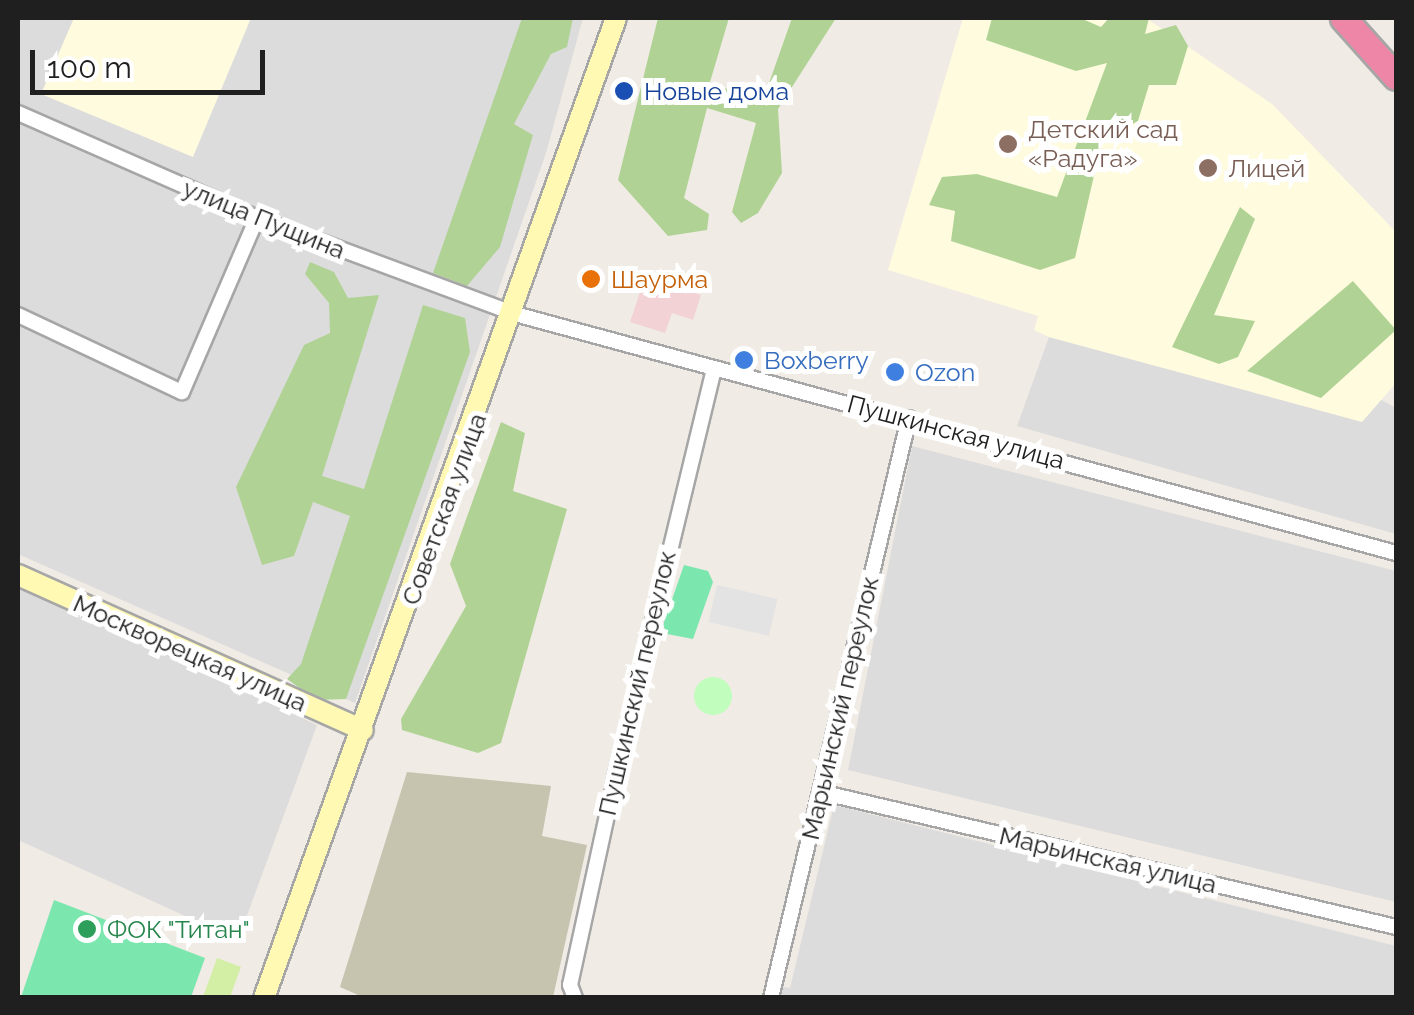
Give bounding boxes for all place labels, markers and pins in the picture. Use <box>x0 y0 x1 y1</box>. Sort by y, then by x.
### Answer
place label: Новые дома <box>644 76 789 106</box>
marker: Новые дома <box>613 80 635 102</box>
place label: Детский сад «Радуга» <box>1028 115 1178 174</box>
marker: Детский сад «Радуга» <box>997 133 1019 155</box>
place label: Лицей <box>1228 153 1305 183</box>
marker: Лицей <box>1197 157 1219 179</box>
place label: Шаурма <box>611 264 708 294</box>
marker: Шаурма <box>580 268 602 290</box>
place label: Boxberry <box>764 345 869 375</box>
marker: Boxberry <box>733 349 755 371</box>
place label: Ozon <box>915 357 975 387</box>
marker: Ozon <box>884 361 906 383</box>
place label: ФОК "Титан" <box>107 914 251 944</box>
marker: ФОК "Титан" <box>76 918 98 940</box>

